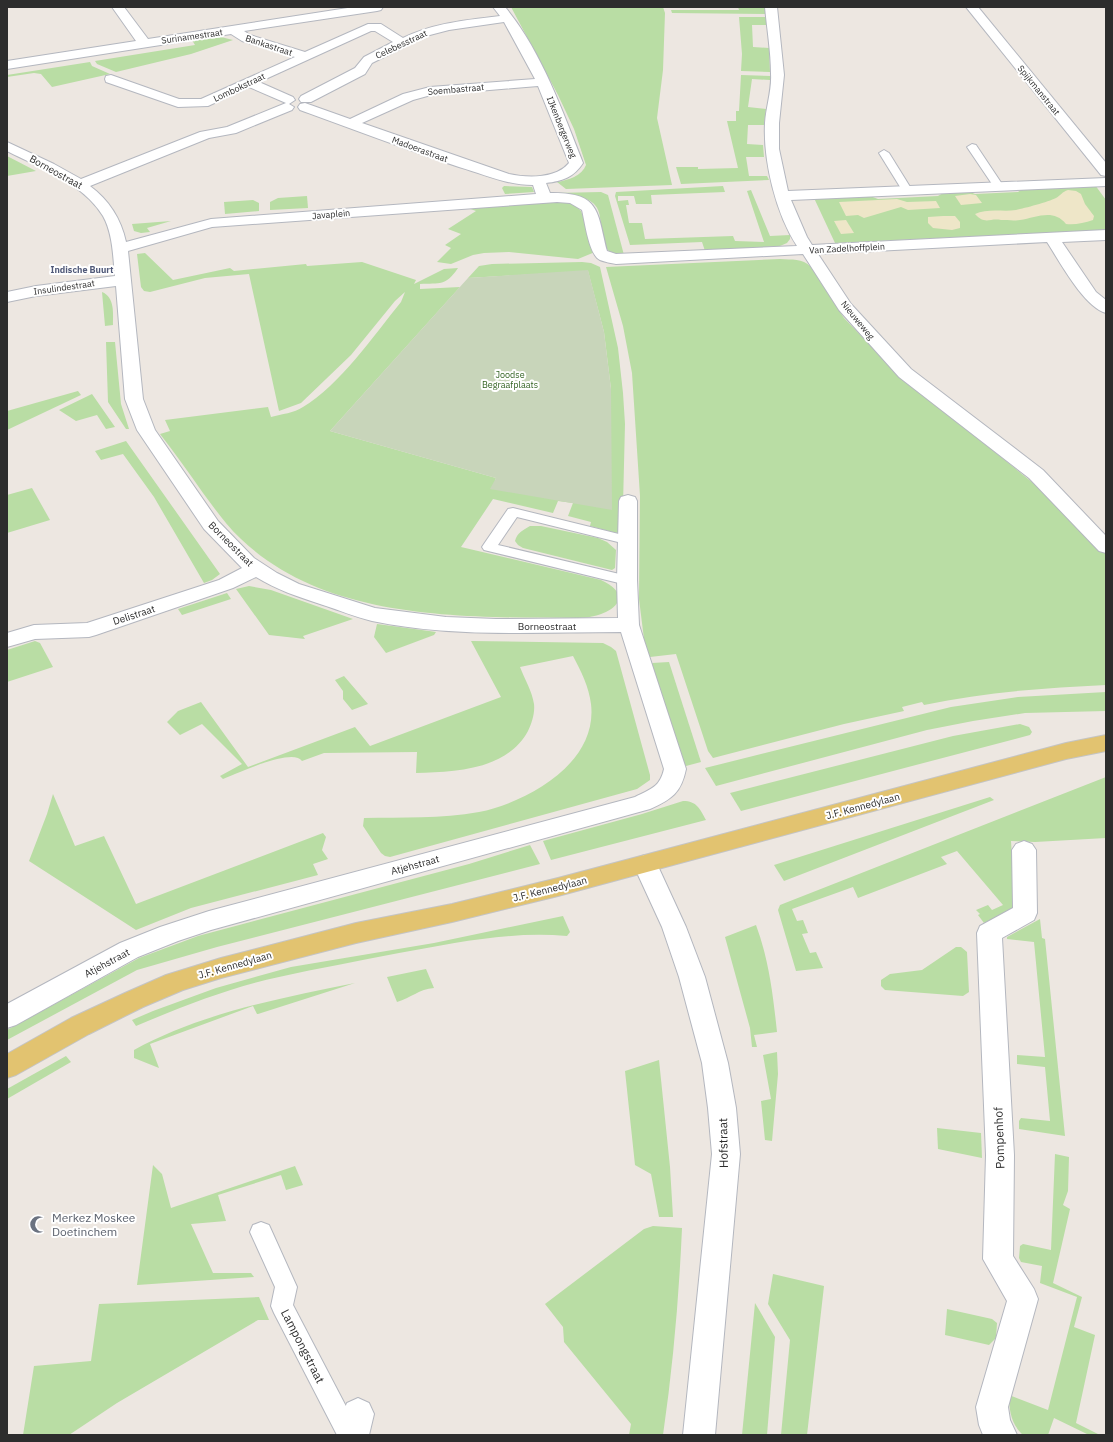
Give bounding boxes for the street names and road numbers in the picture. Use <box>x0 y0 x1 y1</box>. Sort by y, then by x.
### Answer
street label: Surinamestraat <box>160 26 224 46</box>
street label: Celebesstraat <box>373 27 429 61</box>
street label: Bankastraat <box>244 32 294 58</box>
street label: Spijkmanstraat <box>1016 63 1062 117</box>
street label: Lombokstraat <box>211 70 267 104</box>
street label: Soembastraat <box>427 81 485 97</box>
street label: IJkenbergerweg <box>545 95 579 160</box>
street label: Madoerastraat <box>390 134 450 164</box>
street label: Borneostraat <box>27 152 85 192</box>
street label: Javaplein <box>311 207 351 221</box>
street label: Van Zadelhoffplein <box>809 241 885 255</box>
street label: Insulindestraat <box>33 277 95 297</box>
street label: Nieuweweg <box>839 298 877 342</box>
street label: Borneostraat <box>206 519 257 570</box>
street label: Delistraat <box>111 602 157 628</box>
street label: Borneostraat <box>518 620 577 633</box>
street label: J.F. Kennedylaan <box>825 790 901 822</box>
street label: Atjehstraat <box>389 852 441 878</box>
street label: J.F. Kennedylaan <box>512 874 588 904</box>
street label: Atjehstraat <box>82 945 132 980</box>
street label: J.F. Kennedylaan <box>197 948 273 982</box>
street label: Pompenhof <box>990 1107 1008 1169</box>
street label: Hofstraat <box>715 1118 731 1168</box>
street label: Lampongstraat <box>278 1306 328 1386</box>

